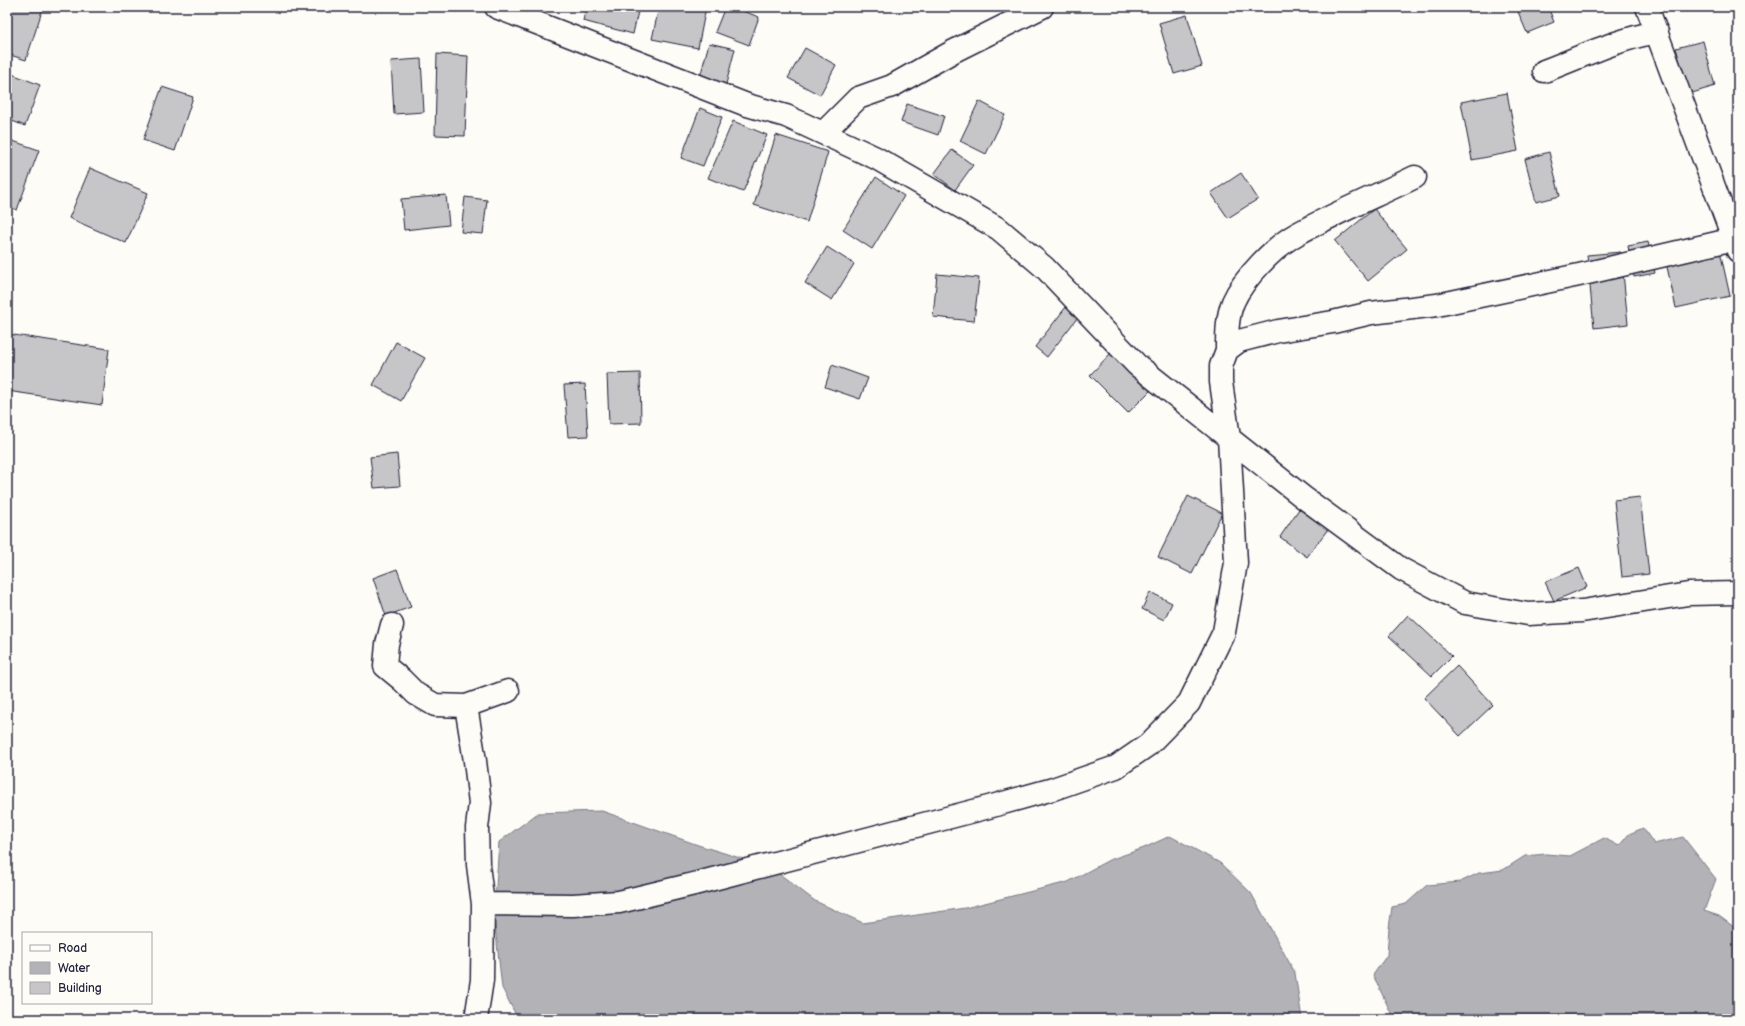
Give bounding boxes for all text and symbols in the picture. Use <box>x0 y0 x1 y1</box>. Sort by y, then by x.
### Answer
legend <box>22 932 152 1004</box>
text: Road <box>58 941 87 956</box>
text: Water <box>58 961 90 976</box>
text: Building <box>58 981 102 996</box>

